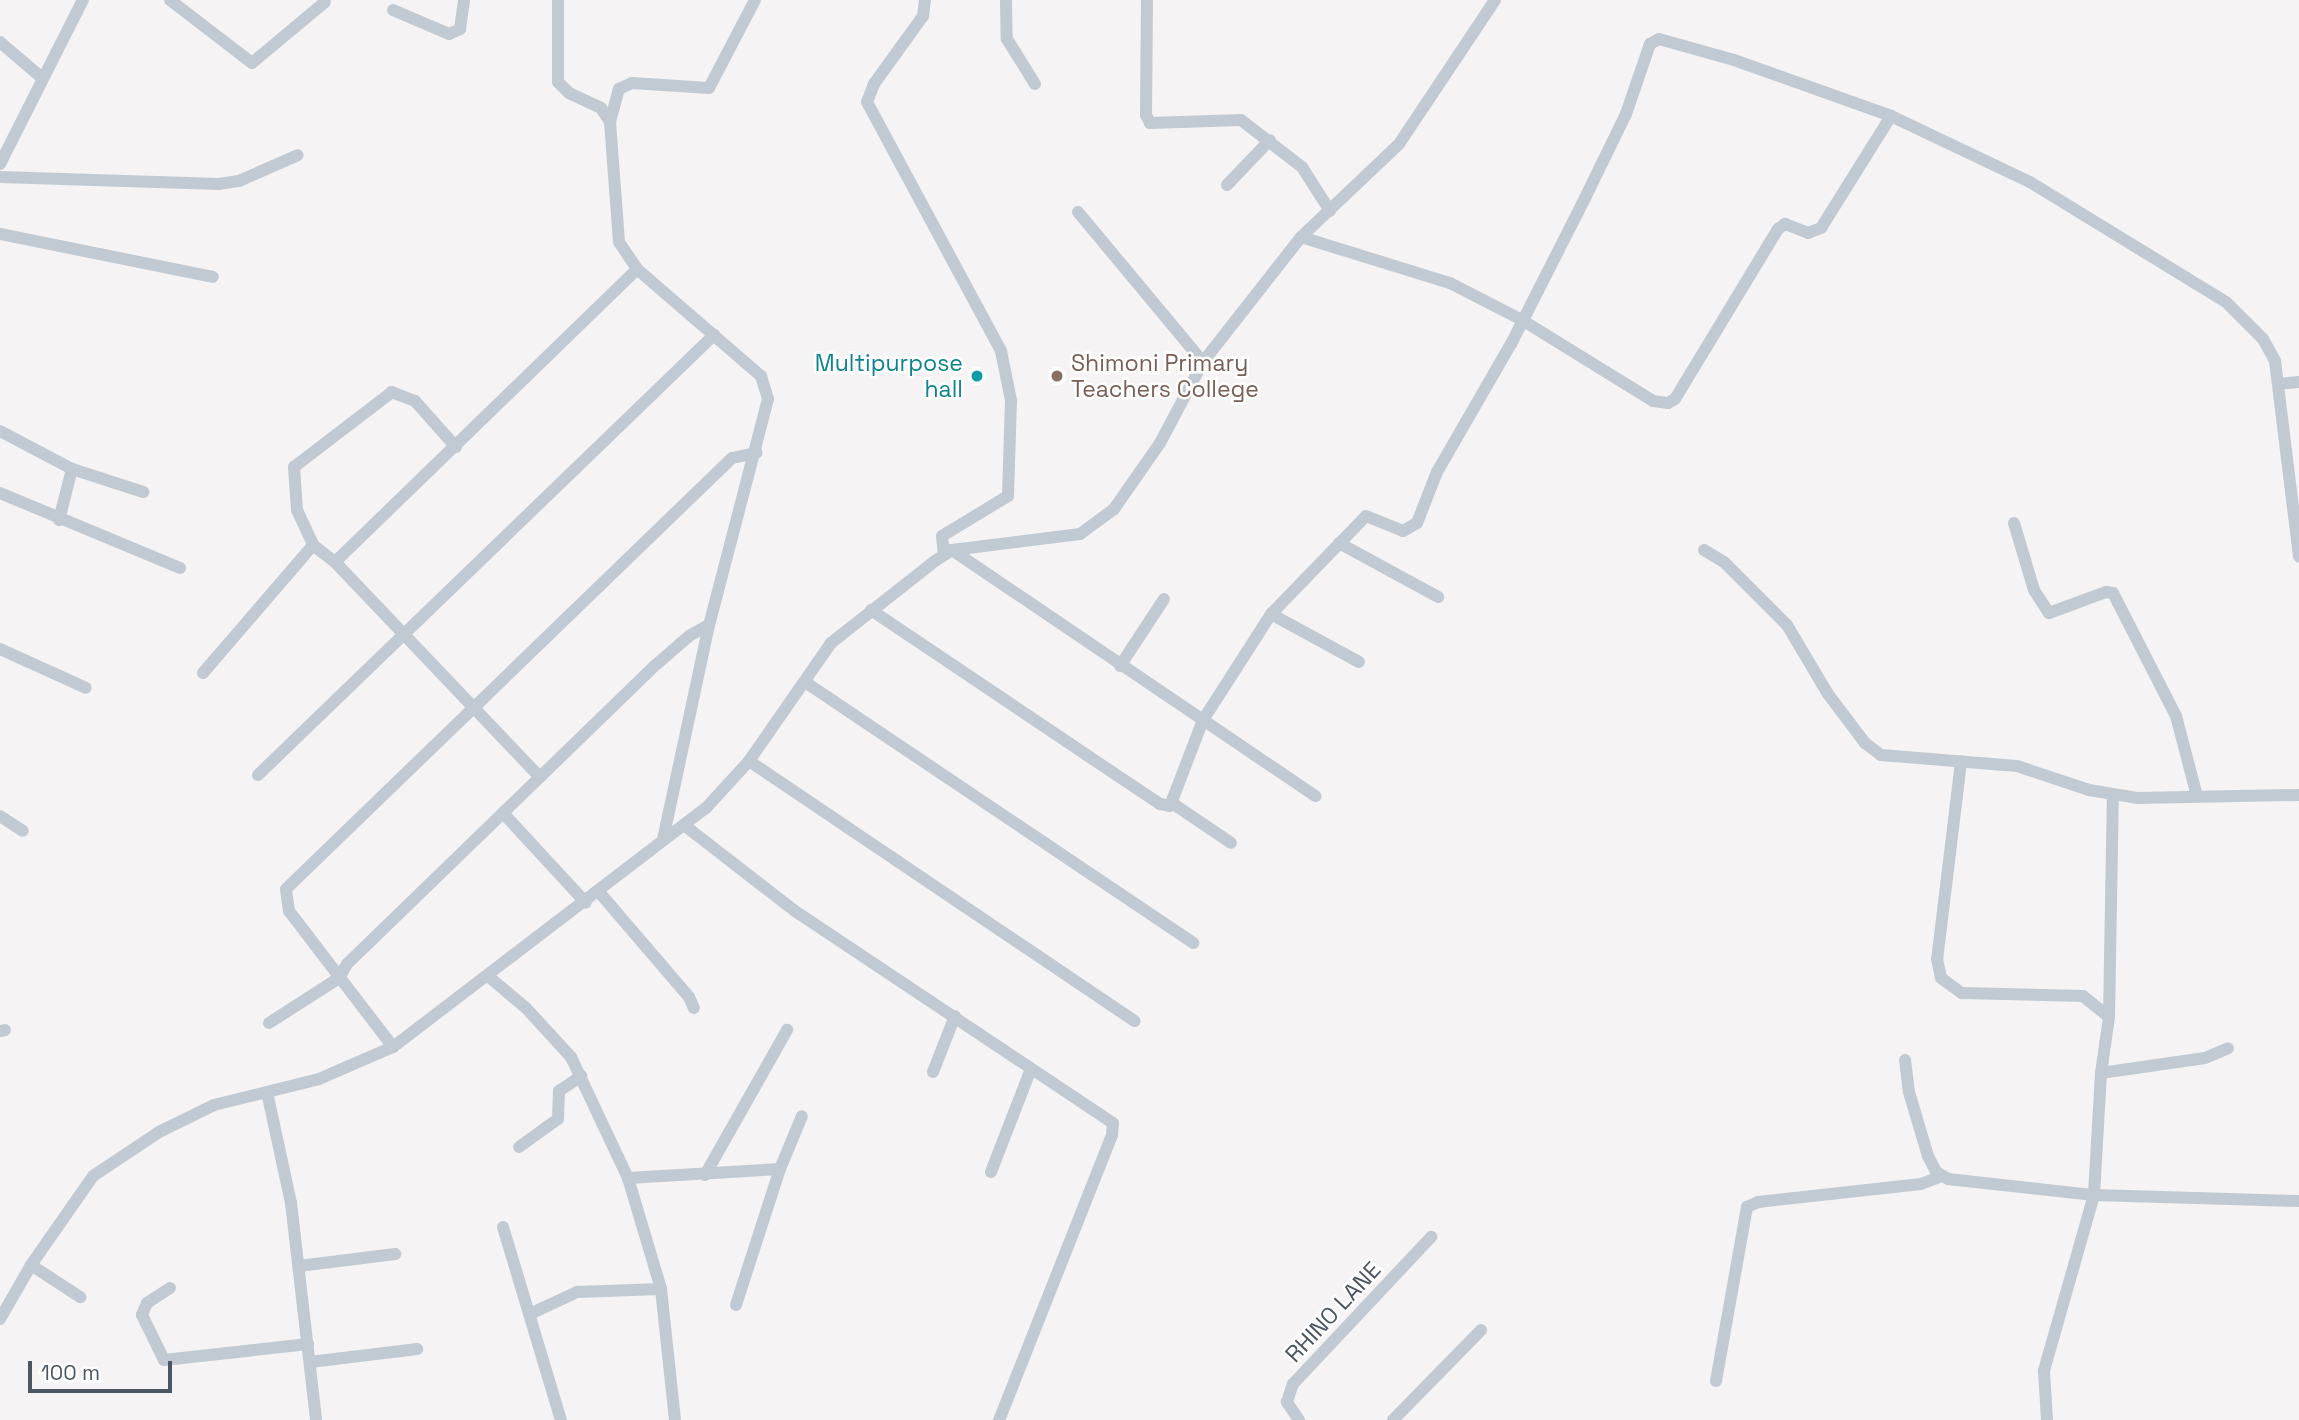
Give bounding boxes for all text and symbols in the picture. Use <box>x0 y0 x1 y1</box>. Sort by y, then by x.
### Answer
place label: Multipurpose hall <box>815 349 963 403</box>
place label: Shimoni Primary Teachers College <box>1071 349 1259 403</box>
marker: Multipurpose hall <box>969 368 985 384</box>
marker: Shimoni Primary Teachers College <box>1049 368 1065 384</box>
street label: RHINO LANE <box>1280 1256 1386 1368</box>
scale bar <box>32 1346 175 1390</box>
text: 100 m <box>41 1359 100 1386</box>

